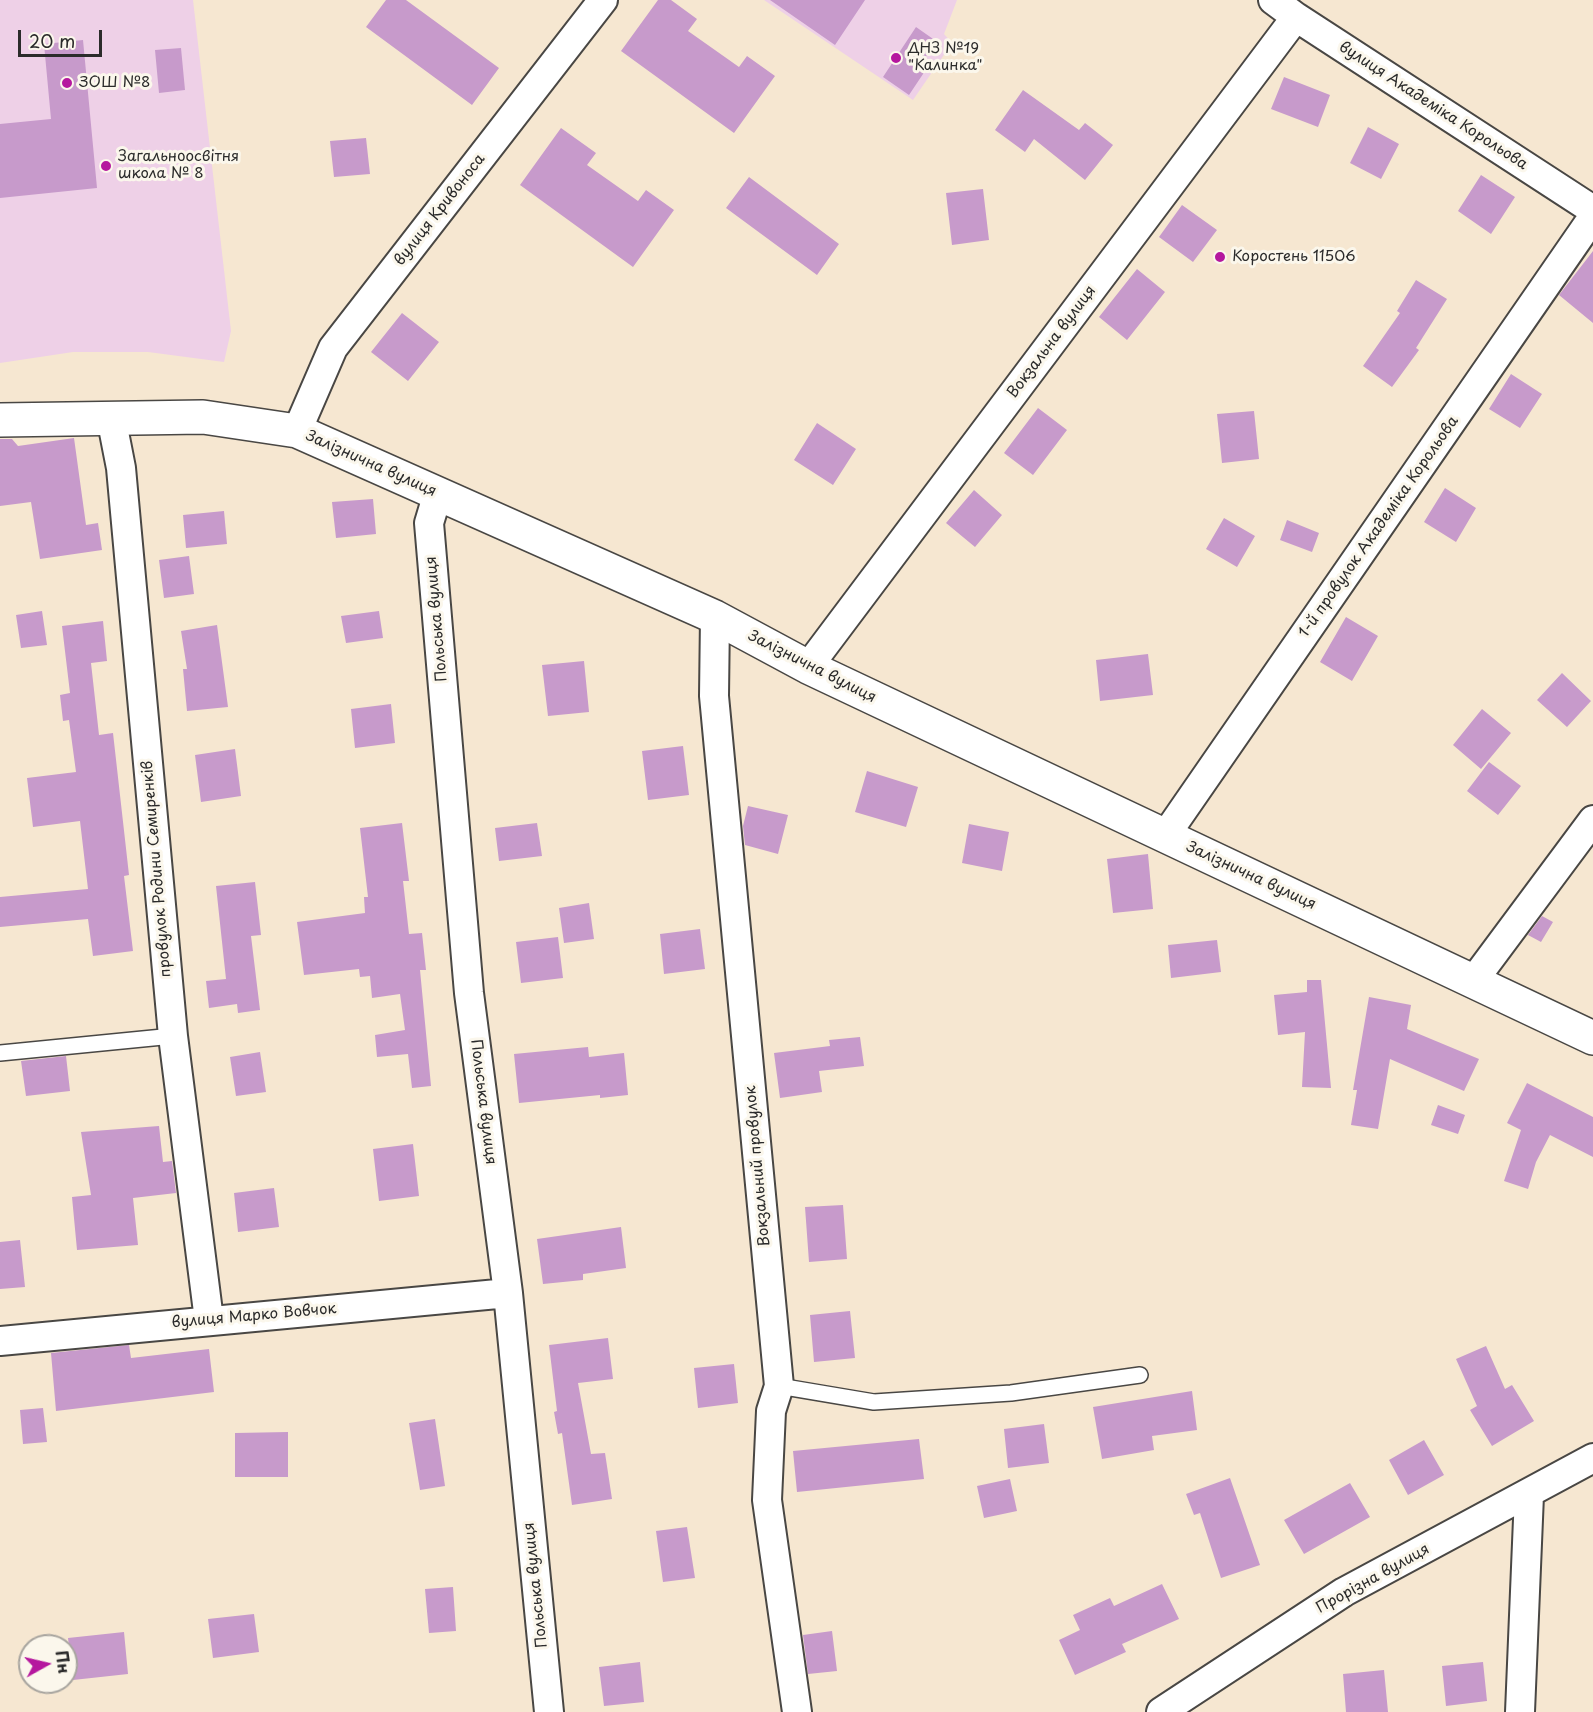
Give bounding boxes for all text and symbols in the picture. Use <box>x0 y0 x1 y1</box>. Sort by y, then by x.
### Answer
scale bar <box>21 18 105 56</box>
text: 20 m <box>29 27 75 54</box>
street label: вулиця Академіка Корольова <box>1335 38 1531 174</box>
place label: ДНЗ №19 "Калинка" <box>908 40 983 75</box>
marker: ДНЗ №19 "Калинка" <box>889 51 903 65</box>
place label: ЗОШ №8 <box>79 74 150 92</box>
marker: ЗОШ №8 <box>60 76 74 90</box>
place label: Загальноосвітня школа № 8 <box>118 148 239 183</box>
street label: вулиця Кривоноса <box>391 151 489 269</box>
marker: Загальноосвітня школа № 8 <box>99 159 113 173</box>
place label: Коростень 11506 <box>1232 248 1356 266</box>
marker: Коростень 11506 <box>1213 250 1227 264</box>
street label: Вокзальна вулиця <box>1004 282 1100 402</box>
street label: 1-й провулок Академіка Корольова <box>1295 413 1463 641</box>
street label: Залізнична вулиця <box>303 427 439 501</box>
street label: Польська вулиця <box>423 556 451 682</box>
street label: Залізнична вулиця <box>745 627 879 707</box>
street label: провулок Родини Семиренків <box>139 760 175 978</box>
street label: Залізнична вулиця <box>1183 838 1319 914</box>
street label: Польська вулиця <box>466 1038 500 1166</box>
street label: Вокзальний провулок <box>742 1085 774 1247</box>
street label: вулиця Марко Вовчок <box>171 1300 337 1332</box>
street label: Польська вулиця <box>520 1521 552 1649</box>
street label: Прорізна вулиця <box>1313 1540 1433 1618</box>
north arrow <box>18 1634 78 1694</box>
text: Пн <box>50 1649 77 1675</box>

